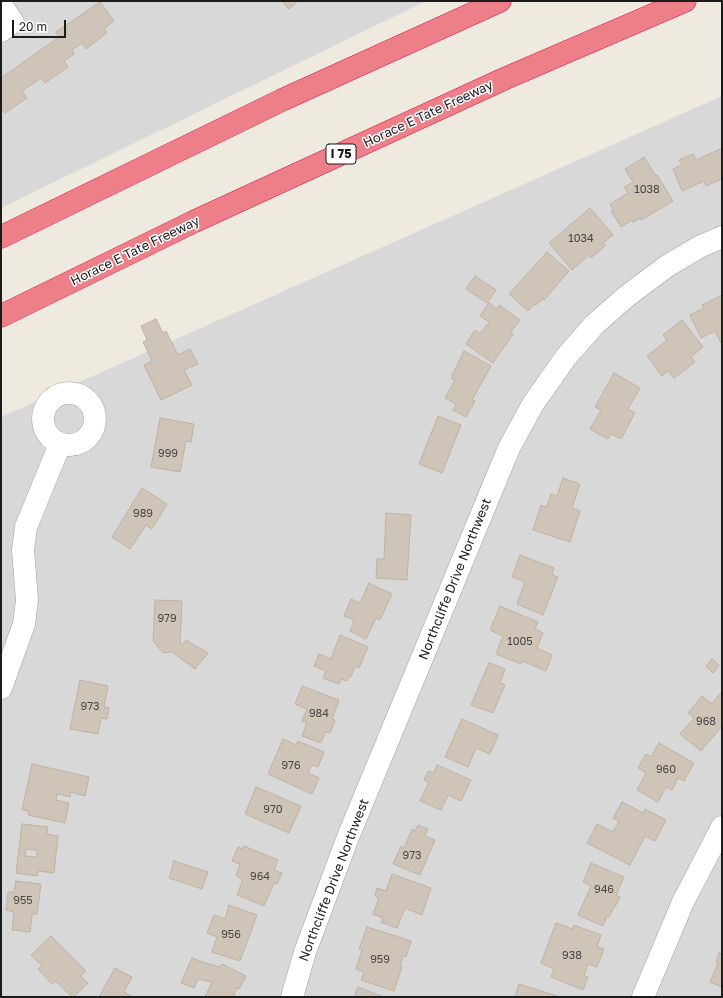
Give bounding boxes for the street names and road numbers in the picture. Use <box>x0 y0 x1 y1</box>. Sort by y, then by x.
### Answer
street label: Horace E Tate Freeway <box>361 77 495 151</box>
road number: I 75 <box>326 144 356 164</box>
street label: Horace E Tate Freeway <box>68 213 202 289</box>
street label: Northcliffe Drive Northwest <box>415 496 495 662</box>
street label: Northcliffe Drive Northwest <box>296 797 372 963</box>

